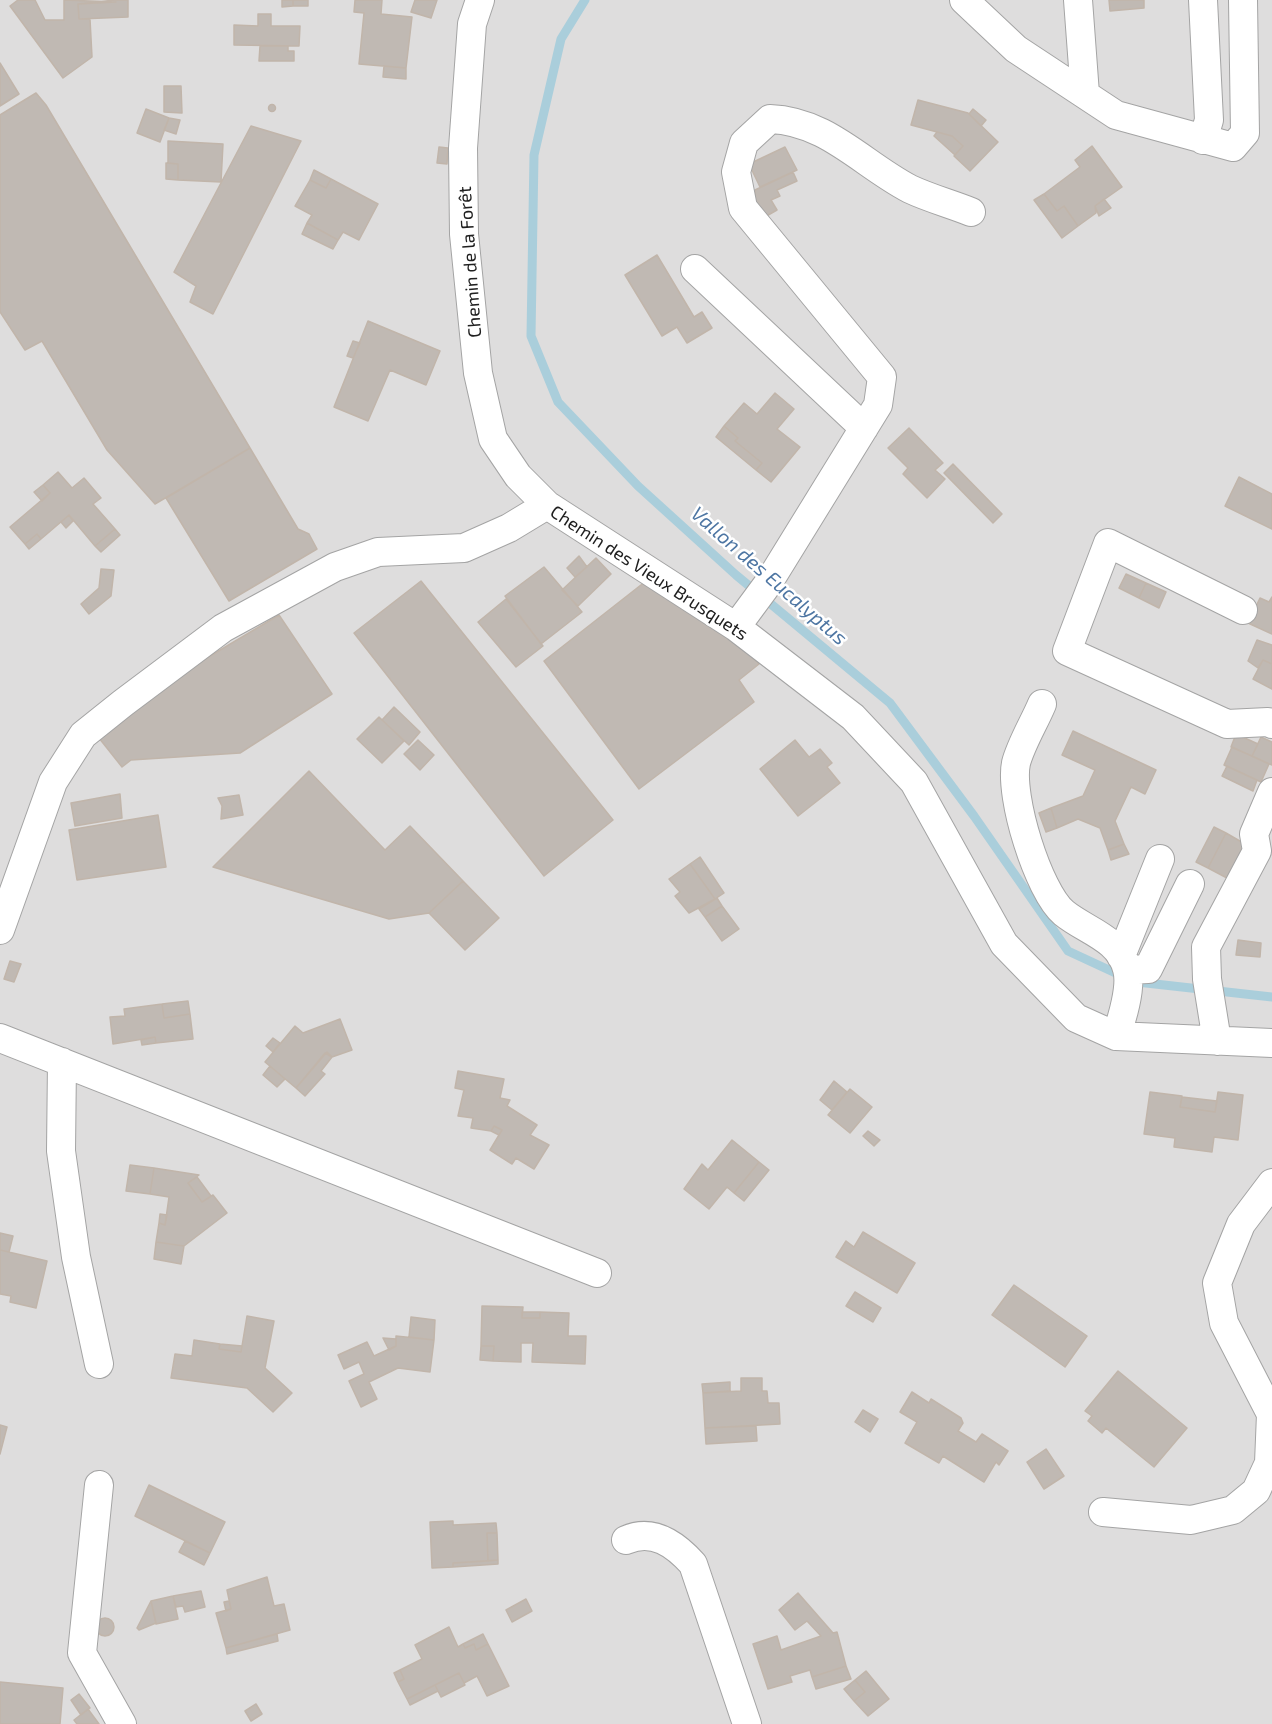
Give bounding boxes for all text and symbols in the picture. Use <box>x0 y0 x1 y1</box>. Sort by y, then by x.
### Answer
street label: Chemin de la Forêt <box>454 186 486 338</box>
street label: Chemin des Vieux Brusquets <box>546 501 752 645</box>
water label: Vallon des Eucalyptus <box>686 502 852 650</box>

